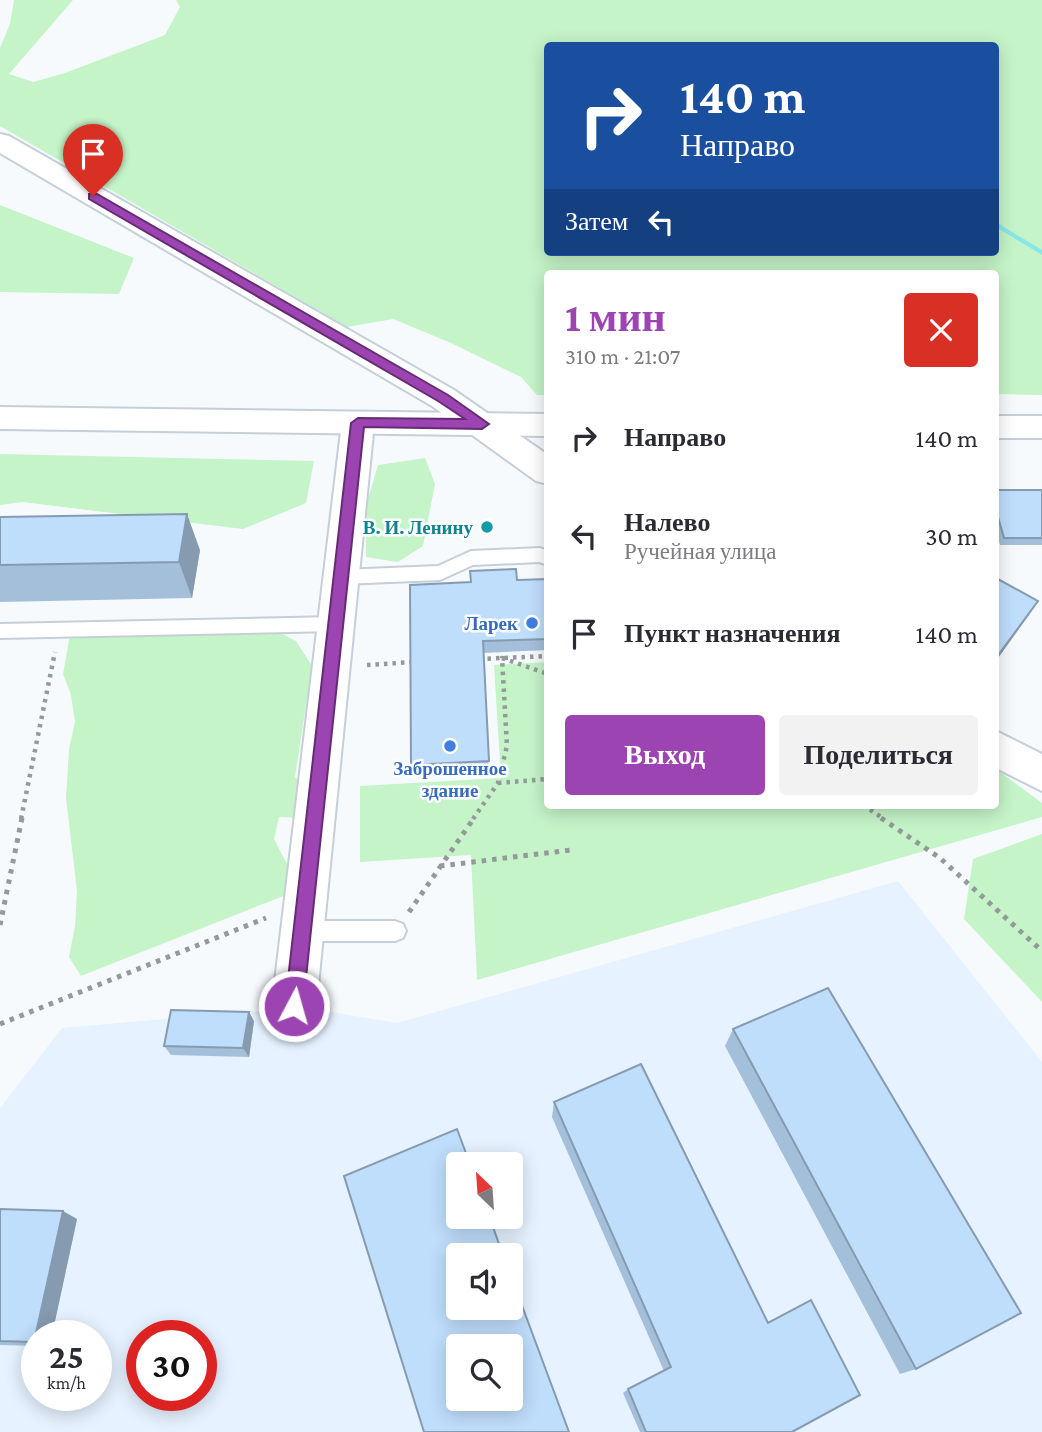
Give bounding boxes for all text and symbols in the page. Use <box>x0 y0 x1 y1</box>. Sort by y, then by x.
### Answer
text: 140 m <box>680 69 805 124</box>
icon: right <box>565 70 656 161</box>
pin <box>63 124 123 196</box>
text: Направо <box>680 127 795 163</box>
icon: arrive <box>74 135 112 173</box>
icon: left <box>642 203 680 241</box>
text: Затем <box>565 207 628 236</box>
text: 1 мин <box>565 293 666 340</box>
button: close <box>904 293 978 367</box>
text: 310 m · 21:07 <box>565 343 680 369</box>
icon: right <box>565 419 603 457</box>
text: Направо <box>624 423 726 452</box>
text: 140 m <box>916 424 978 453</box>
text: Налево <box>624 508 710 537</box>
place label: В. И. Ленину <box>363 517 474 538</box>
icon: left <box>565 517 603 555</box>
marker: В. И. Ленину <box>479 519 495 535</box>
text: 30 m <box>925 522 978 551</box>
text: Ручейная улица <box>624 538 777 564</box>
place label: Ларек <box>464 613 518 634</box>
marker: Ларек <box>524 615 540 631</box>
icon: arrive <box>565 615 603 653</box>
text: Пункт назначения <box>624 619 841 648</box>
text: 140 m <box>916 620 978 649</box>
button: Выход <box>565 715 765 795</box>
button: Поделиться <box>779 715 978 795</box>
marker: Заброшенное здание <box>442 738 458 754</box>
place label: Заброшенное здание <box>393 758 507 801</box>
position arrow <box>257 969 331 1043</box>
north arrow <box>446 1152 523 1228</box>
map controls <box>446 1152 523 1411</box>
button: sound <box>446 1243 523 1320</box>
speed limit sign: 30 <box>126 1320 217 1411</box>
button: search <box>446 1334 523 1411</box>
text: 25 <box>49 1337 84 1376</box>
text: km/h <box>47 1373 86 1393</box>

